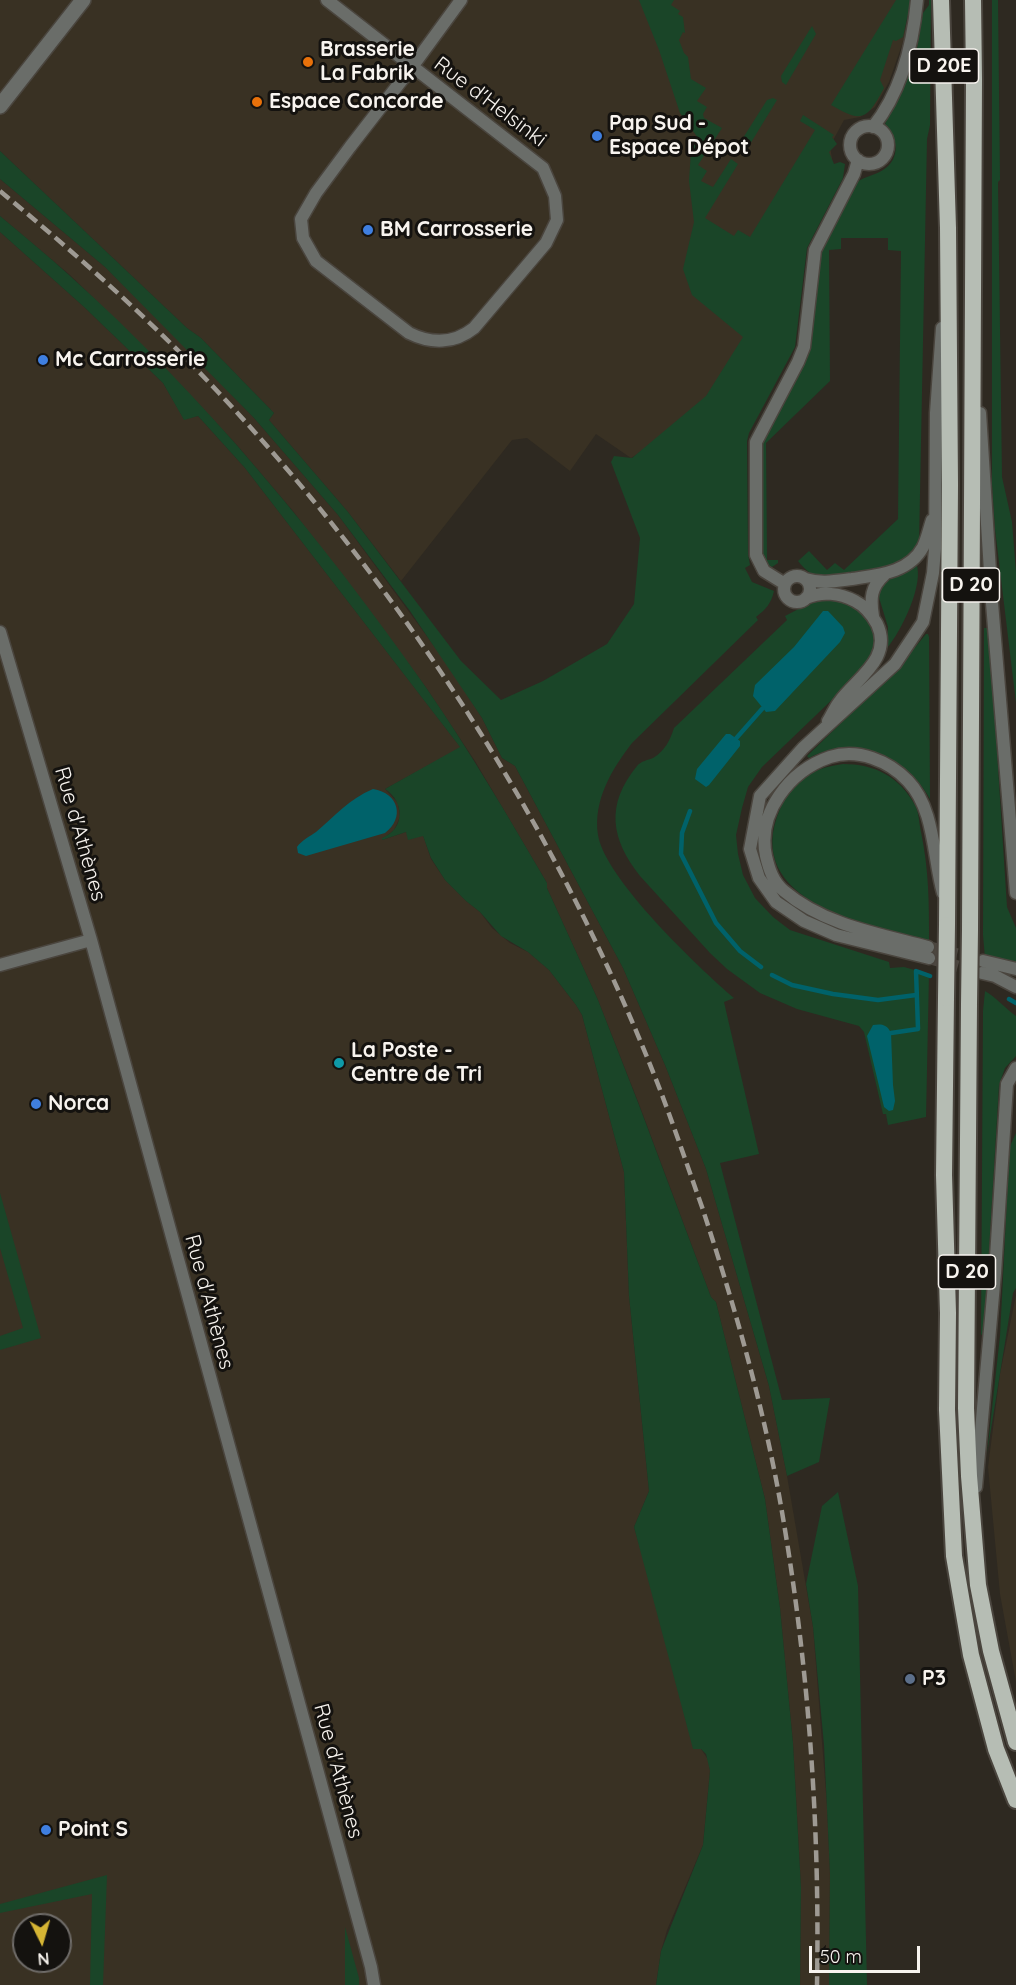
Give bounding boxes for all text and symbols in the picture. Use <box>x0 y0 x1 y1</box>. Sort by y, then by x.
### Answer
place label: Brasserie La Fabrik <box>320 37 415 87</box>
road number: D 20E <box>910 49 978 83</box>
street label: Rue d'Helsinki <box>429 52 551 152</box>
marker: Brasserie La Fabrik <box>301 55 315 69</box>
place label: Espace Concorde <box>269 89 444 115</box>
marker: Espace Concorde <box>250 95 264 109</box>
place label: Pap Sud - Espace Dépot <box>609 111 749 161</box>
marker: Pap Sud - Espace Dépot <box>590 129 604 143</box>
place label: BM Carrosserie <box>380 217 533 243</box>
marker: BM Carrosserie <box>361 223 375 237</box>
place label: Mc Carrosserie <box>55 347 205 373</box>
marker: Mc Carrosserie <box>36 353 50 367</box>
road number: D 20 <box>942 568 1000 602</box>
street label: Rue d'Athènes <box>49 764 111 904</box>
place label: La Poste - Centre de Tri <box>351 1038 482 1088</box>
marker: La Poste - Centre de Tri <box>332 1056 346 1070</box>
place label: Norca <box>48 1091 109 1117</box>
marker: Norca <box>29 1097 43 1111</box>
street label: Rue d'Athènes <box>179 1232 239 1372</box>
road number: D 20 <box>938 1255 996 1289</box>
place label: P3 <box>922 1666 946 1692</box>
marker: P3 <box>903 1672 917 1686</box>
street label: Rue d'Athènes <box>308 1701 368 1841</box>
place label: Point S <box>58 1817 128 1843</box>
marker: Point S <box>39 1823 53 1837</box>
north arrow <box>12 1913 72 1973</box>
scale bar <box>812 1934 923 1972</box>
text: 50 m <box>820 1945 862 1968</box>
text: N <box>37 1948 50 1969</box>

